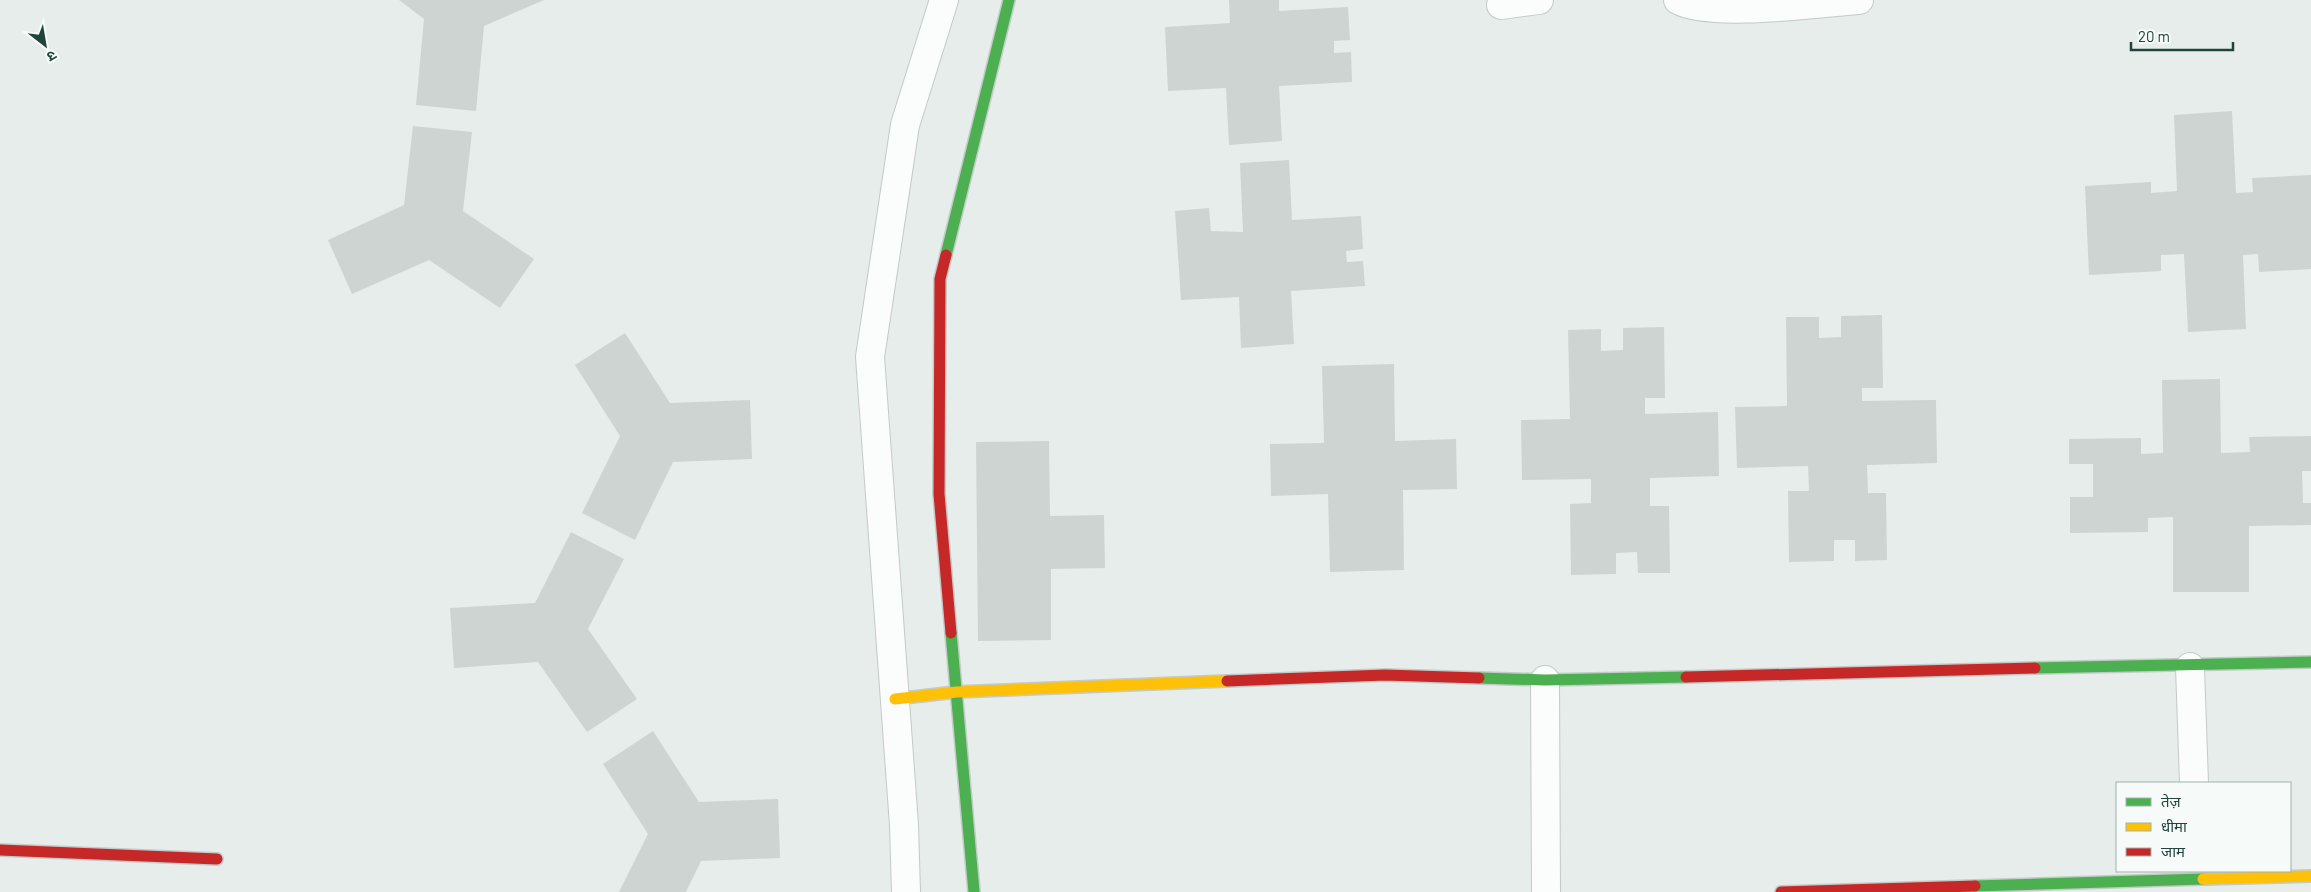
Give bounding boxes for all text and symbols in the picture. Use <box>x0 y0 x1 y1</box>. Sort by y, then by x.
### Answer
north arrow <box>20 20 70 70</box>
scale bar <box>2131 20 2234 52</box>
text: 20 m <box>2138 27 2170 45</box>
text: उ <box>43 47 60 66</box>
legend <box>2116 782 2291 872</box>
text: तेज़ <box>2161 792 2182 810</box>
text: धीमा <box>2161 817 2188 835</box>
text: जाम <box>2161 842 2186 860</box>

